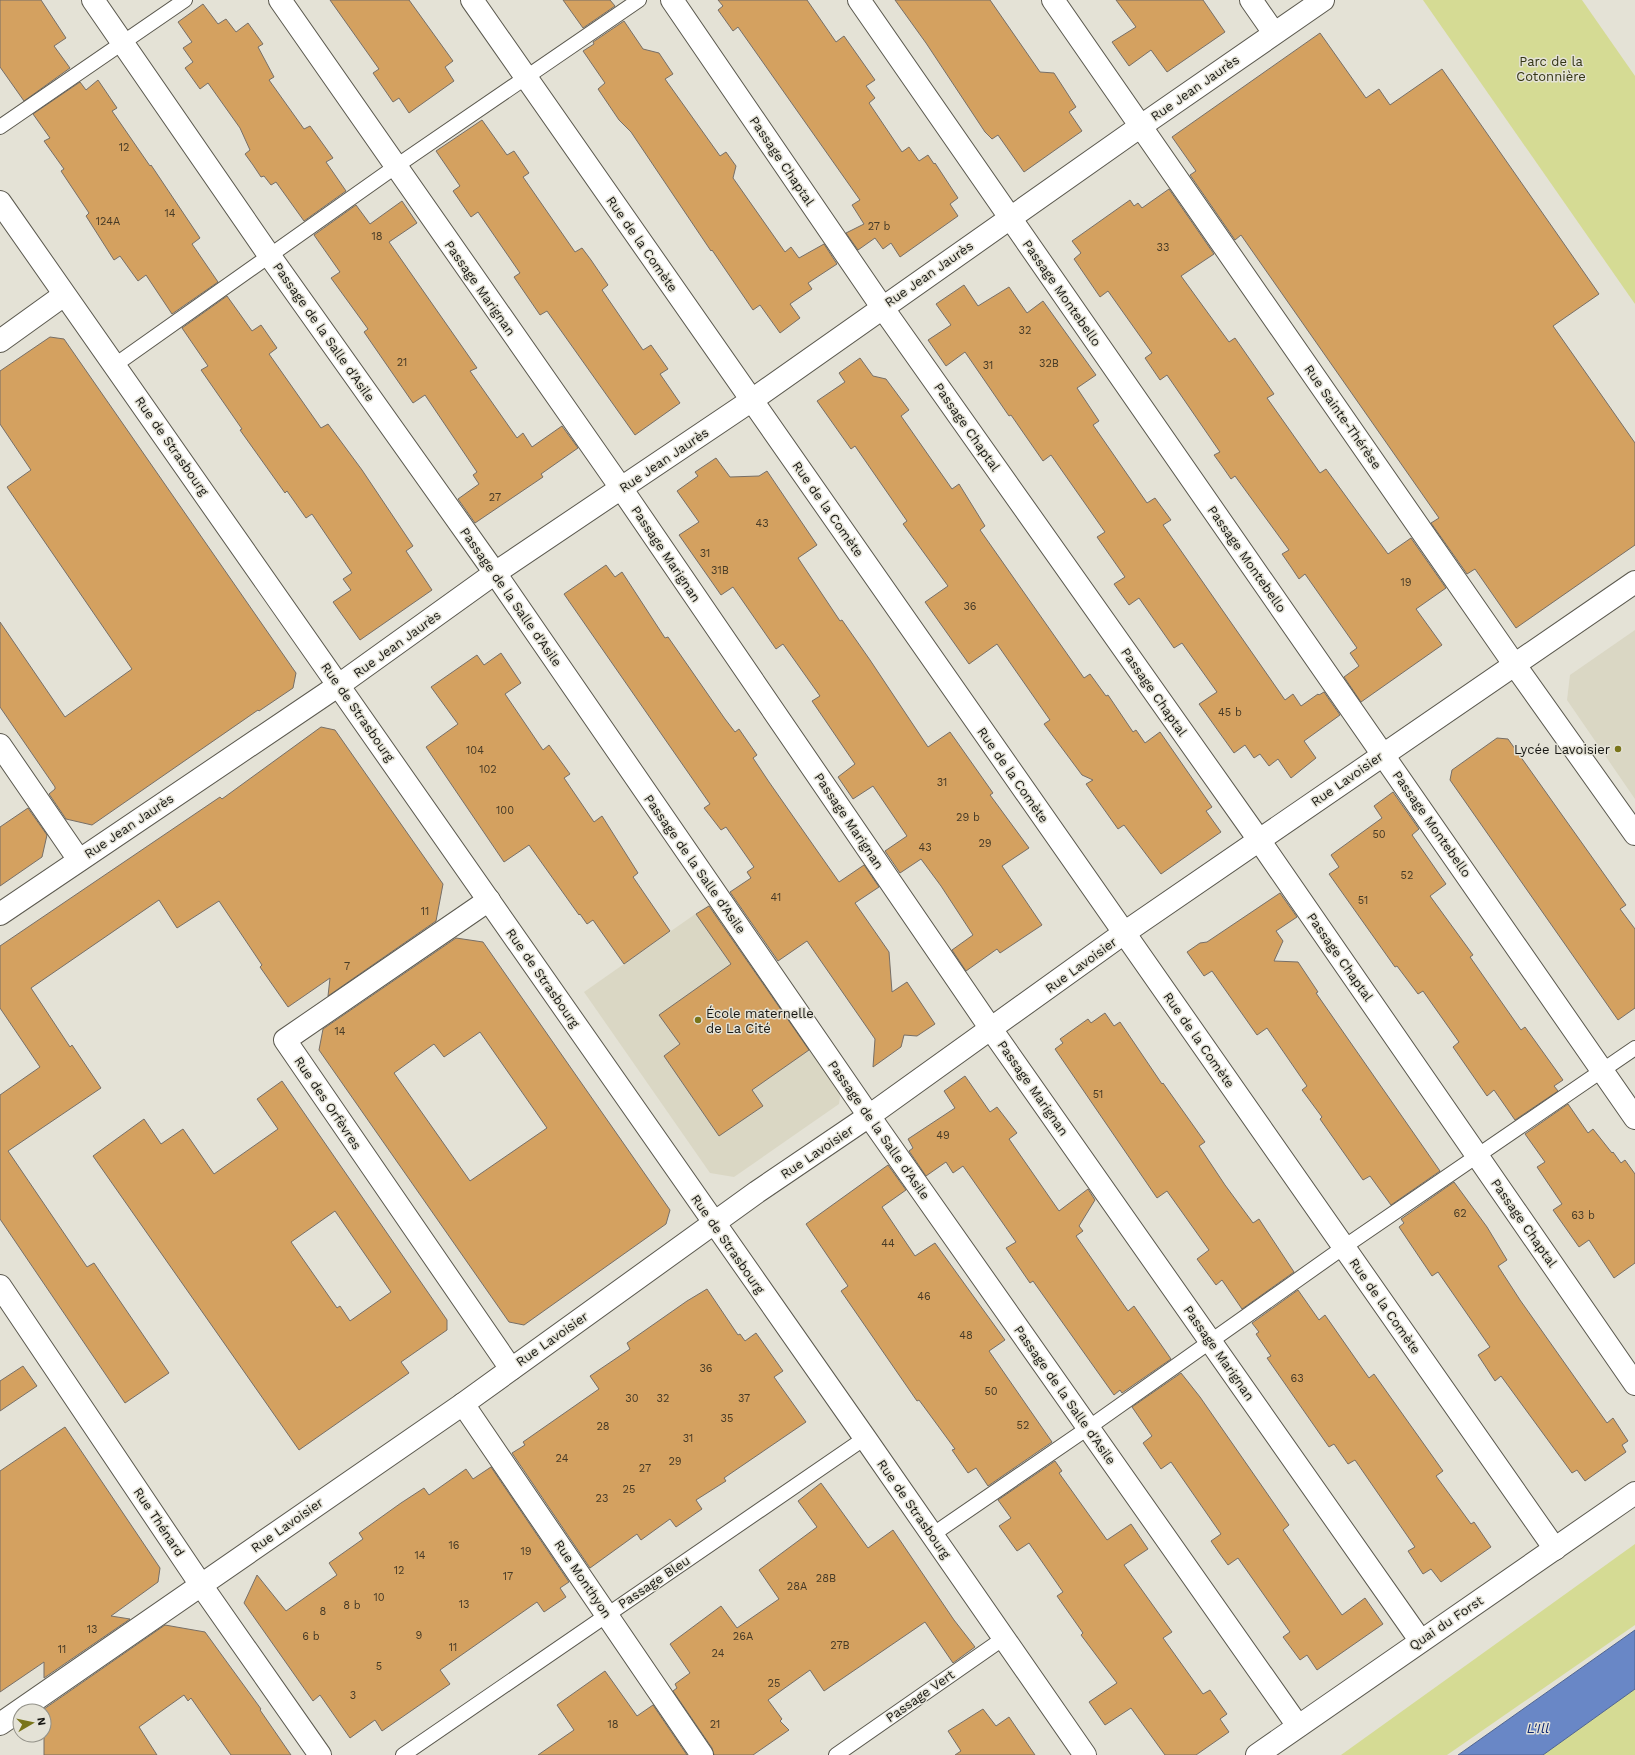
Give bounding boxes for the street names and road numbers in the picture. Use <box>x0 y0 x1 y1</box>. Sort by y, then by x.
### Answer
street label: Rue Jean Jaurès <box>1148 52 1242 124</box>
street label: Passage Chaptal <box>747 114 817 208</box>
street label: Rue de la Comète <box>603 193 681 295</box>
street label: Passage Montebello <box>1020 237 1104 349</box>
street label: Passage Marignan <box>442 238 518 338</box>
street label: Rue Jean Jaurès <box>882 238 976 310</box>
street label: Passage de la Salle d'Asile <box>270 260 378 404</box>
street label: Rue Sainte-Thérèse <box>1301 362 1385 472</box>
street label: Passage Chaptal <box>931 380 1003 474</box>
street label: Rue de Strasbourg <box>132 394 212 498</box>
street label: Rue Jean Jaurès <box>617 425 712 495</box>
street label: Rue de la Comète <box>789 458 867 560</box>
street label: Passage Marignan <box>628 503 704 605</box>
street label: Passage Montebello <box>1205 503 1289 615</box>
street label: Passage de la Salle d'Asile <box>457 525 565 669</box>
street label: Rue Jean Jaurès <box>350 607 444 681</box>
street label: Passage Chaptal <box>1118 645 1190 739</box>
street label: Rue de Strasbourg <box>318 660 398 764</box>
street label: Rue de la Comète <box>974 724 1052 826</box>
street label: Rue Lavoisier <box>1308 749 1386 809</box>
street label: Passage Montebello <box>1390 768 1474 880</box>
street label: Passage Marignan <box>811 770 887 872</box>
street label: Rue Jean Jaurès <box>82 791 177 861</box>
street label: Passage de la Salle d'Asile <box>641 792 749 936</box>
street label: Passage Chaptal <box>1304 910 1376 1004</box>
street label: Rue de Strasbourg <box>503 926 583 1030</box>
street label: Rue Lavoisier <box>1042 934 1120 996</box>
street label: Rue de la Comète <box>1160 989 1238 1091</box>
street label: Passage Marignan <box>995 1038 1071 1138</box>
street label: Rue des Orfèvres <box>291 1054 365 1152</box>
street label: Passage de la Salle d'Asile <box>825 1058 933 1202</box>
street label: Rue Lavoisier <box>778 1122 856 1182</box>
street label: Passage Chaptal <box>1488 1176 1560 1270</box>
street label: Rue de Strasbourg <box>688 1192 768 1296</box>
street label: Rue de la Comète <box>1346 1255 1424 1357</box>
street label: Passage Marignan <box>1181 1303 1257 1403</box>
street label: Rue Lavoisier <box>513 1309 591 1369</box>
street label: Passage de la Salle d'Asile <box>1011 1323 1119 1467</box>
street label: Rue de Strasbourg <box>874 1457 954 1561</box>
street label: Rue Thénard <box>130 1485 188 1559</box>
street label: Rue Lavoisier <box>248 1495 326 1555</box>
street label: Rue Monthyon <box>551 1537 615 1621</box>
street label: Passage Bleu <box>615 1553 693 1611</box>
street label: Quai du Forst <box>1406 1592 1486 1653</box>
street label: Passage Vert <box>883 1666 958 1725</box>

